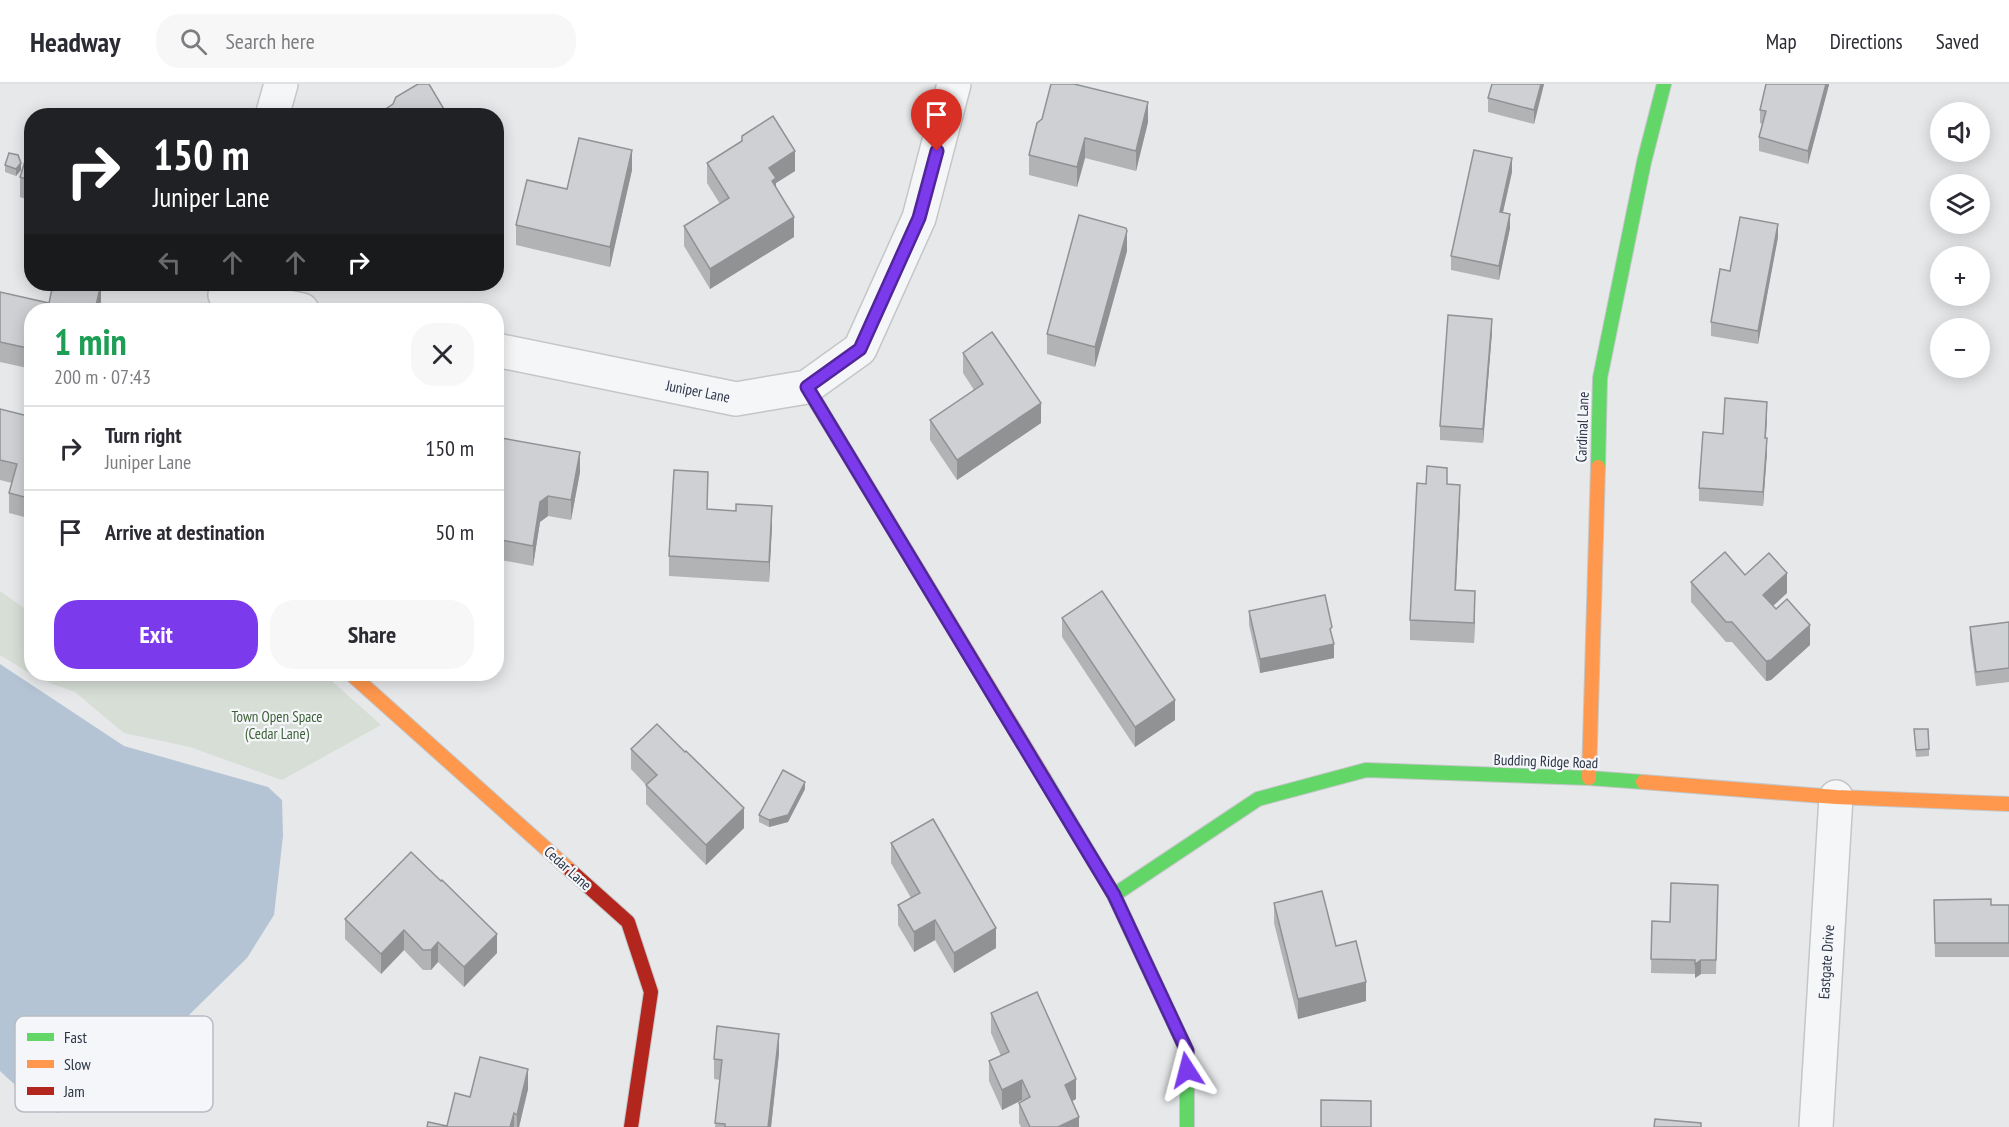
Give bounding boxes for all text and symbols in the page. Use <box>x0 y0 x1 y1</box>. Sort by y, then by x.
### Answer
search box <box>156 14 576 68</box>
text: Headway <box>30 23 120 60</box>
icon: search <box>177 25 210 58</box>
text: Search here <box>225 27 315 55</box>
text: Map <box>1766 28 1797 55</box>
text: Directions <box>1830 28 1903 55</box>
text: Saved <box>1936 28 1979 55</box>
pin <box>911 89 962 151</box>
icon: arrive <box>920 98 953 131</box>
map controls <box>1930 102 1990 378</box>
button: sound <box>1930 102 1990 162</box>
text: 150 m <box>153 127 250 182</box>
icon: right <box>54 132 132 210</box>
button: layers <box>1930 174 1990 234</box>
text: Juniper Lane <box>153 180 270 214</box>
icon: left <box>153 246 186 279</box>
icon: ahead <box>216 246 249 279</box>
icon: ahead <box>279 246 312 279</box>
icon: right <box>342 246 375 279</box>
button: + <box>1930 246 1990 306</box>
text: 1 min <box>54 318 127 365</box>
button: − <box>1930 318 1990 378</box>
button: close <box>411 323 474 386</box>
text: 200 m · 07:43 <box>54 364 151 390</box>
street label: Juniper Lane <box>663 375 732 407</box>
street label: Cardinal Lane <box>1571 391 1593 463</box>
text: Turn right <box>105 421 182 449</box>
icon: right <box>54 432 87 465</box>
text: 150 m <box>425 434 474 462</box>
text: Juniper Lane <box>105 449 191 475</box>
icon: arrive <box>54 516 87 549</box>
text: Arrive at destination <box>105 518 265 546</box>
text: 50 m <box>435 518 474 546</box>
button: Exit <box>54 600 258 669</box>
button: Share <box>270 600 474 669</box>
park label: Town Open Space (Cedar Lane) <box>231 707 323 743</box>
street label: Budding Ridge Road <box>1493 750 1599 772</box>
street label: Cedar Lane <box>540 842 596 894</box>
street label: Eastgate Drive <box>1814 924 1838 1000</box>
legend <box>15 1016 213 1112</box>
text: Fast <box>64 1027 87 1047</box>
position arrow <box>1155 1038 1219 1102</box>
text: Slow <box>64 1054 91 1074</box>
text: Jam <box>63 1081 85 1101</box>

